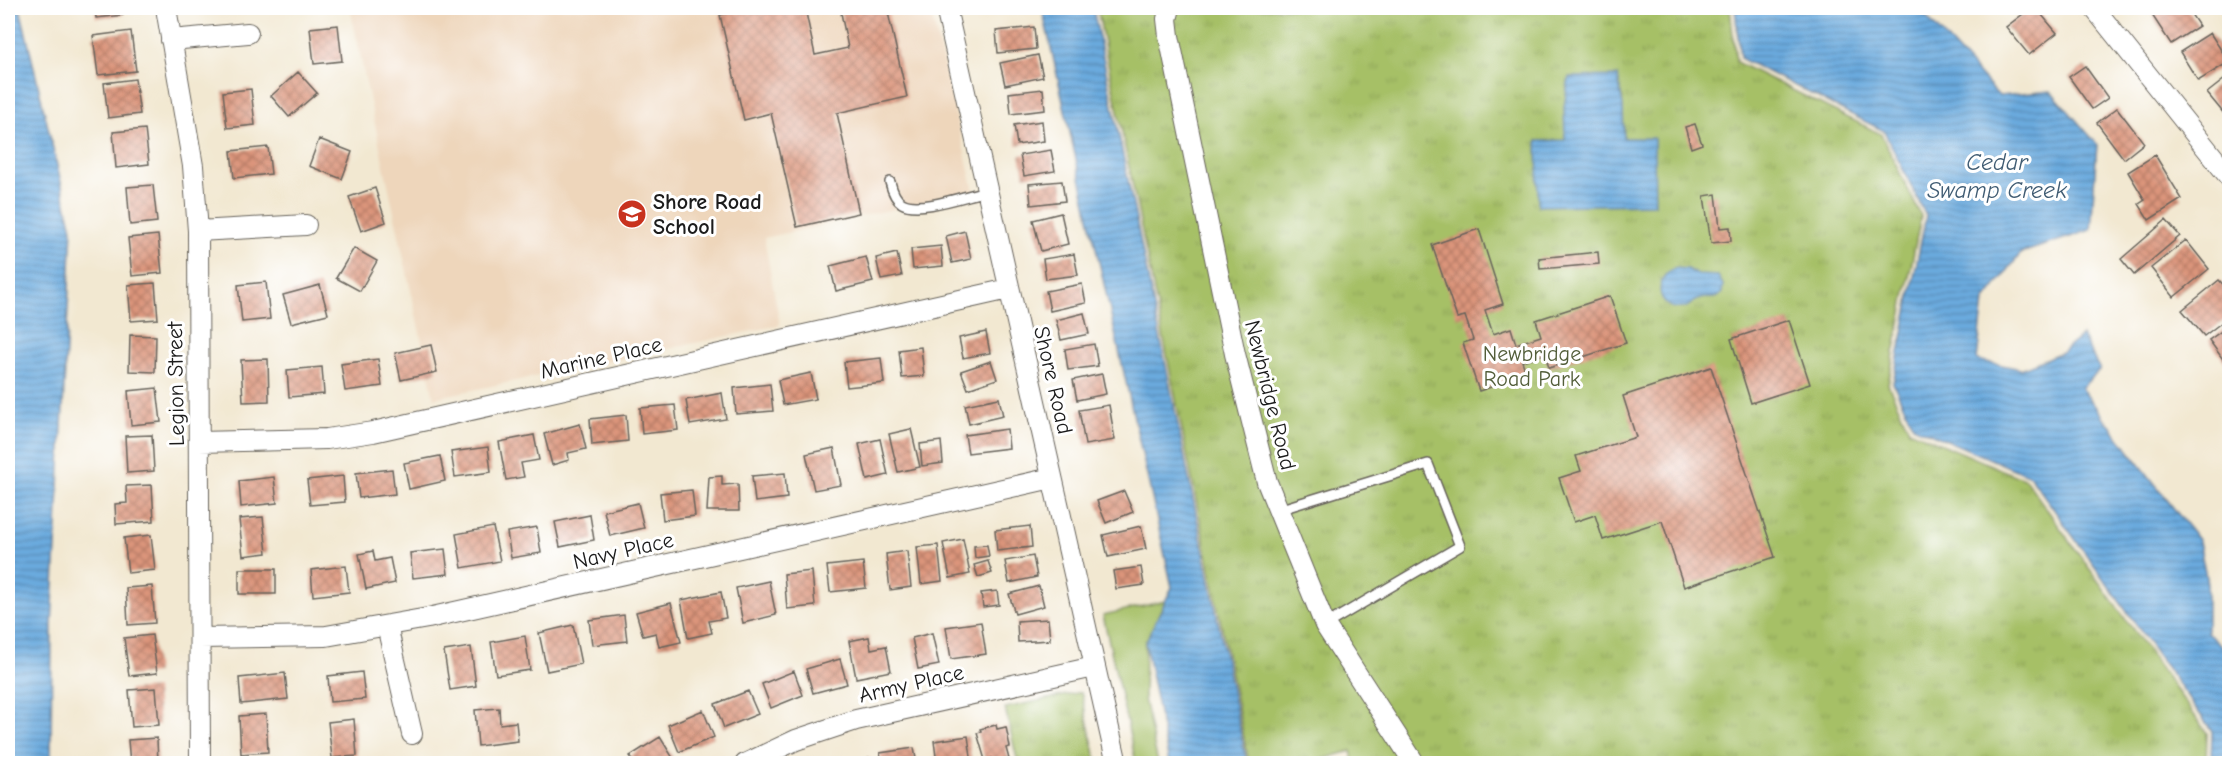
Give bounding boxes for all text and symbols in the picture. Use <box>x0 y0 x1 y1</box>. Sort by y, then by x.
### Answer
water label: Cedar Swamp Creek <box>1927 148 2067 204</box>
place label: Shore Road School <box>653 189 762 240</box>
school or university icon: Shore Road School <box>616 198 648 230</box>
street label: Newbridge Road <box>1239 318 1301 473</box>
street label: Legion Street <box>162 321 190 446</box>
street label: Shore Road <box>1028 324 1078 437</box>
street label: Marine Place <box>538 331 665 385</box>
park label: Newbridge Road Park <box>1483 341 1581 392</box>
street label: Navy Place <box>570 527 676 575</box>
street label: Army Place <box>856 659 966 709</box>

